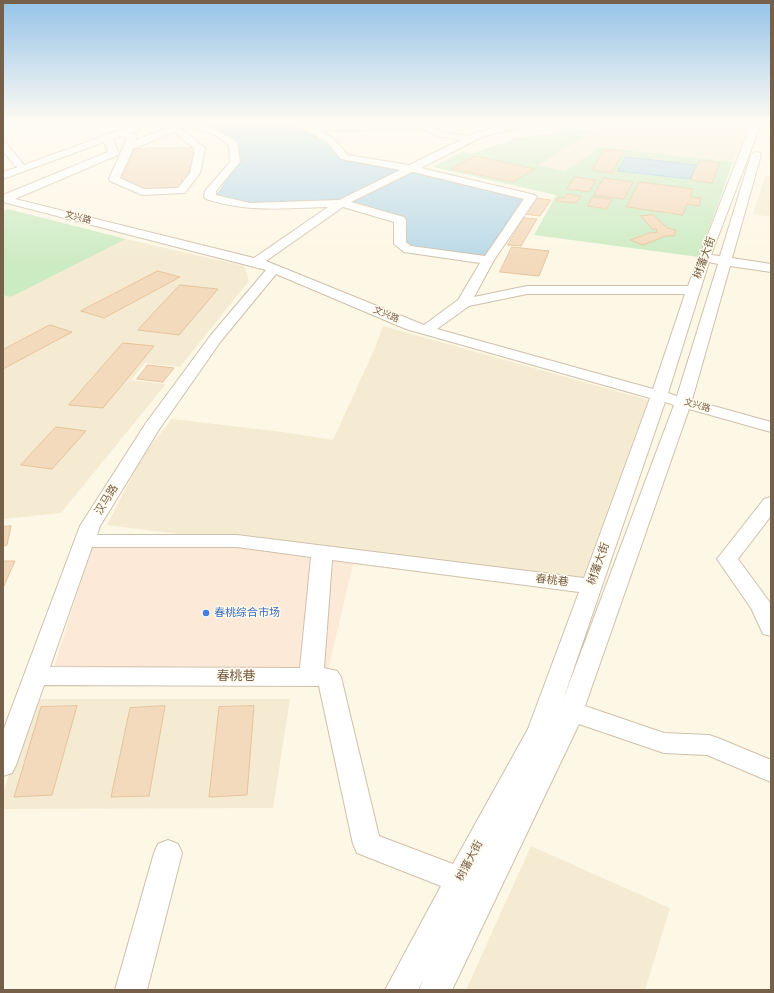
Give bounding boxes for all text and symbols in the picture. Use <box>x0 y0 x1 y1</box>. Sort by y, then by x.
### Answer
street label: 文兴路 <box>64 209 92 227</box>
street label: 树藩大街 <box>691 235 719 281</box>
street label: 文兴路 <box>371 305 401 325</box>
street label: 文兴路 <box>683 397 711 415</box>
street label: 汉马路 <box>93 483 121 517</box>
street label: 树藩大街 <box>585 541 613 587</box>
street label: 春桃巷 <box>535 572 569 590</box>
place label: 春桃综合市场 <box>214 606 280 620</box>
marker: 春桃综合市场 <box>201 608 211 618</box>
street label: 春桃巷 <box>217 669 255 685</box>
street label: 树藩大街 <box>454 838 486 884</box>

